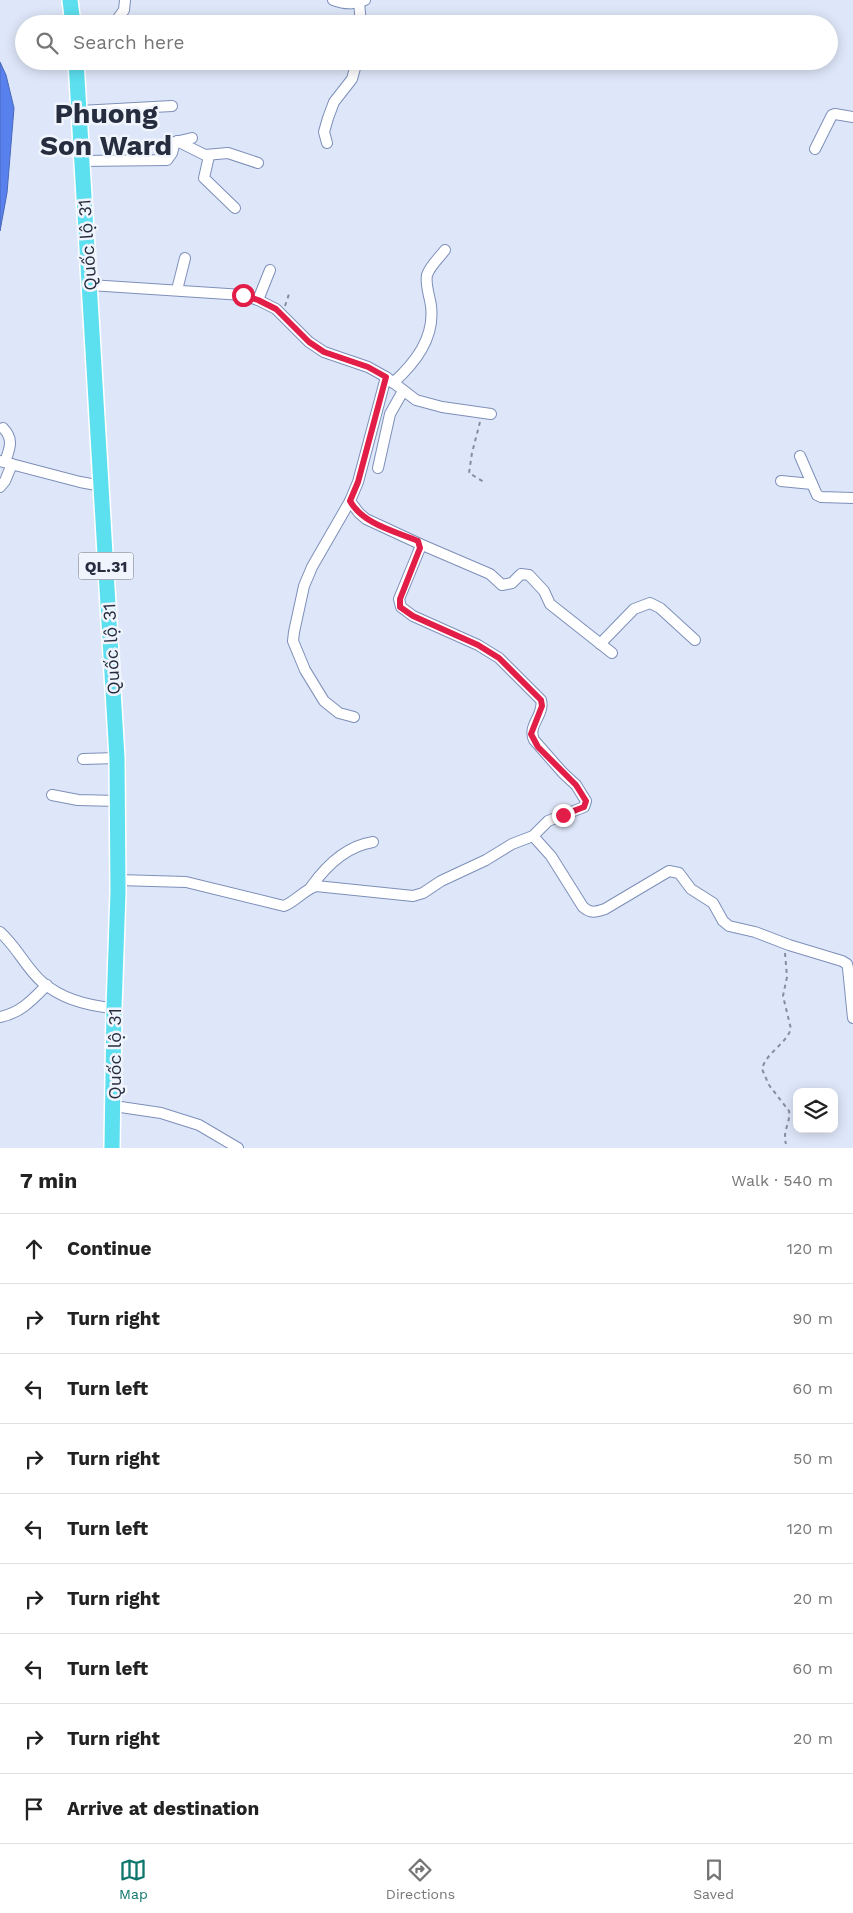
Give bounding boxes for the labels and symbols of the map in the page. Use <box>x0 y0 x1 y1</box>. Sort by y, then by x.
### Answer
district label: Phuong Son Ward <box>40 97 172 162</box>
street label: Quốc lộ 31 <box>73 199 101 291</box>
route start <box>232 284 255 307</box>
road number: QL.31 <box>78 552 134 580</box>
street label: Quốc lộ 31 <box>98 603 124 695</box>
route end <box>552 804 575 827</box>
street label: Quốc lộ 31 <box>104 1008 125 1100</box>

